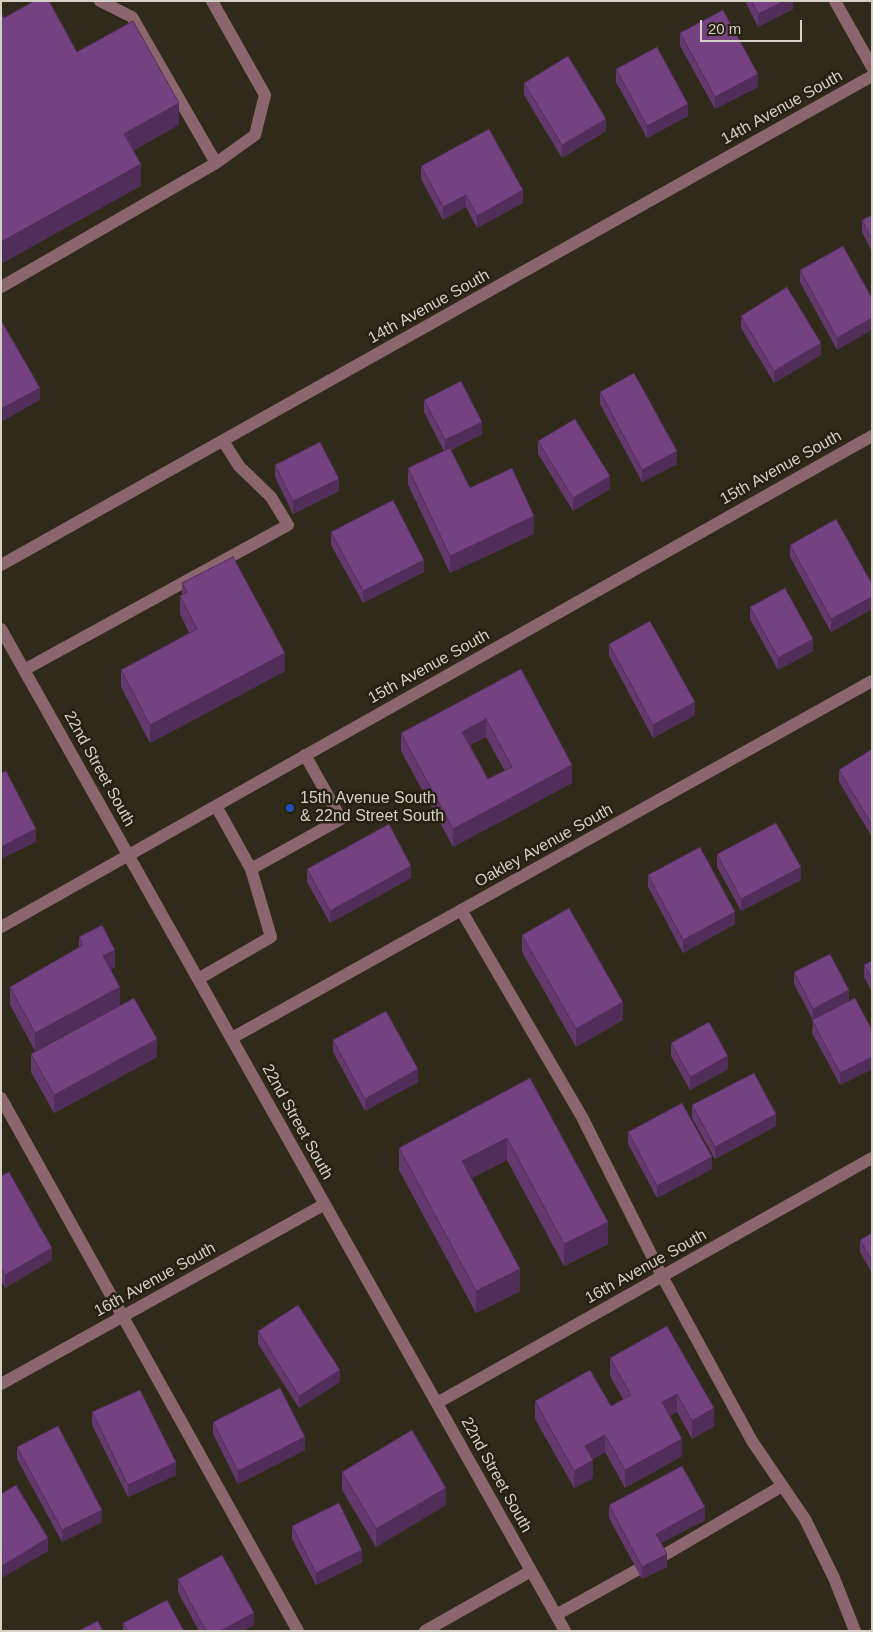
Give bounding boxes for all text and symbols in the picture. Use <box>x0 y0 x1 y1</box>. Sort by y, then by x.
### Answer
scale bar <box>703 10 806 42</box>
text: 20 m <box>708 20 741 37</box>
street label: 14th Avenue South <box>718 67 846 149</box>
street label: 14th Avenue South <box>365 266 493 348</box>
street label: 15th Avenue South <box>717 427 845 509</box>
street label: 15th Avenue South <box>365 626 493 708</box>
street label: 22nd Street South <box>59 708 139 830</box>
place label: 15th Avenue South & 22nd Street South <box>300 789 444 827</box>
street label: Oakley Avenue South <box>472 800 616 892</box>
marker: 15th Avenue South & 22nd Street South <box>284 802 296 814</box>
street label: 22nd Street South <box>257 1061 337 1183</box>
street label: 16th Avenue South <box>582 1226 710 1308</box>
street label: 16th Avenue South <box>91 1239 219 1321</box>
street label: 22nd Street South <box>456 1414 536 1536</box>

